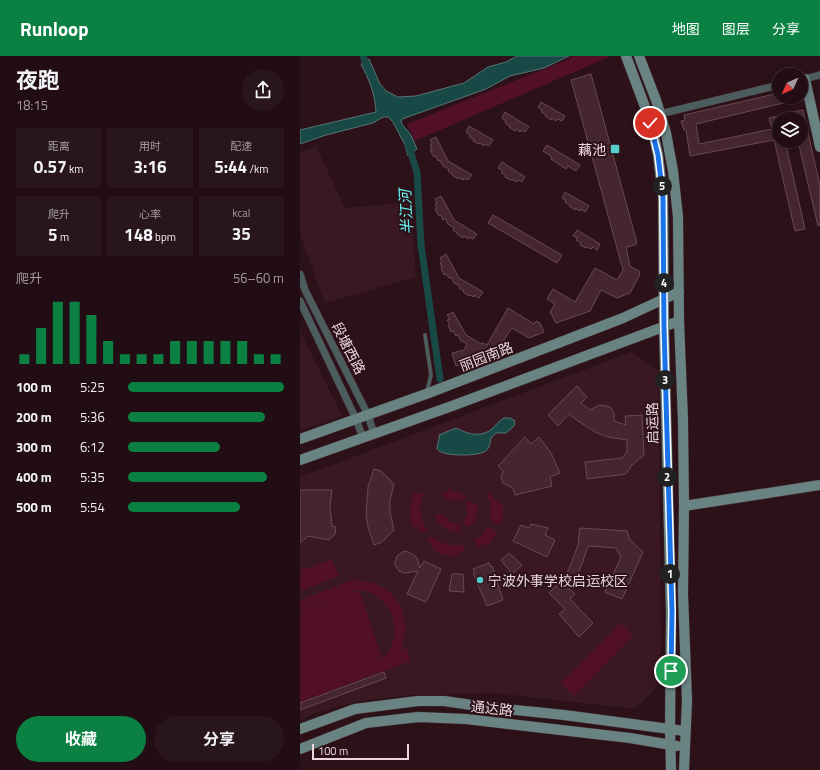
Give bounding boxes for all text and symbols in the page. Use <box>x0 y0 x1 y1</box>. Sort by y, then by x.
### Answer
text: Runloop <box>20 14 88 43</box>
text: 地图 <box>672 18 700 39</box>
text: 图层 <box>722 18 750 39</box>
text: 分享 <box>772 18 800 39</box>
text: 夜跑 <box>16 63 60 97</box>
north arrow <box>772 68 808 104</box>
map controls <box>772 68 808 148</box>
button: share <box>242 69 284 111</box>
text: 18:15 <box>16 95 48 115</box>
pin <box>633 106 667 140</box>
icon: check <box>639 112 661 134</box>
button: layers <box>772 112 808 148</box>
text: 距离 <box>48 138 70 154</box>
text: 用时 <box>139 138 161 154</box>
text: 配速 <box>230 138 252 154</box>
place label: 藕池 <box>578 139 606 160</box>
marker: 藕池 <box>609 143 621 155</box>
text: 0.57 <box>34 154 67 180</box>
text: 3:16 <box>134 154 166 180</box>
text: 5:44 <box>214 154 247 180</box>
text: km <box>67 161 84 177</box>
text: /km <box>247 161 269 177</box>
pin: 5 <box>652 176 672 196</box>
text: 5 <box>659 178 665 194</box>
water label: 半江河 <box>393 186 419 235</box>
text: kcal <box>232 205 250 221</box>
text: 爬升 <box>48 206 70 222</box>
text: 心率 <box>139 206 161 222</box>
text: 35 <box>232 221 251 247</box>
text: 5 <box>48 222 58 248</box>
text: 148 <box>124 222 153 248</box>
text: m <box>58 229 69 245</box>
text: bpm <box>153 229 176 245</box>
text: 爬升 <box>16 268 42 288</box>
text: 56–60 m <box>233 268 284 288</box>
pin: 4 <box>654 273 674 293</box>
text: 4 <box>661 275 667 291</box>
street label: 段塘西路 <box>327 318 371 378</box>
street label: 丽园南路 <box>456 336 516 376</box>
pin: 3 <box>655 370 675 390</box>
text: 3 <box>662 372 668 388</box>
text: 100 m <box>16 377 52 397</box>
text: 5:25 <box>80 377 105 397</box>
street label: 启运路 <box>641 402 663 444</box>
text: 200 m <box>16 407 52 427</box>
text: 5:36 <box>80 407 105 427</box>
text: 300 m <box>16 437 52 457</box>
text: 6:12 <box>80 437 105 457</box>
text: 400 m <box>16 467 52 487</box>
text: 5:35 <box>80 467 105 487</box>
pin: 2 <box>657 467 677 487</box>
text: 2 <box>664 469 670 485</box>
text: 500 m <box>16 497 52 517</box>
text: 5:54 <box>80 497 105 517</box>
pin: 1 <box>660 564 680 584</box>
text: 1 <box>667 566 673 582</box>
place label: 宁波外事学校启运校区 <box>488 570 628 591</box>
marker: 宁波外事学校启运校区 <box>475 575 485 585</box>
pin <box>654 654 688 688</box>
icon: arrive <box>660 660 682 682</box>
street label: 通达路 <box>470 695 514 721</box>
button: 收藏 <box>16 716 146 762</box>
button: 分享 <box>154 716 284 762</box>
scale bar <box>312 742 409 761</box>
text: 100 m <box>318 743 348 759</box>

